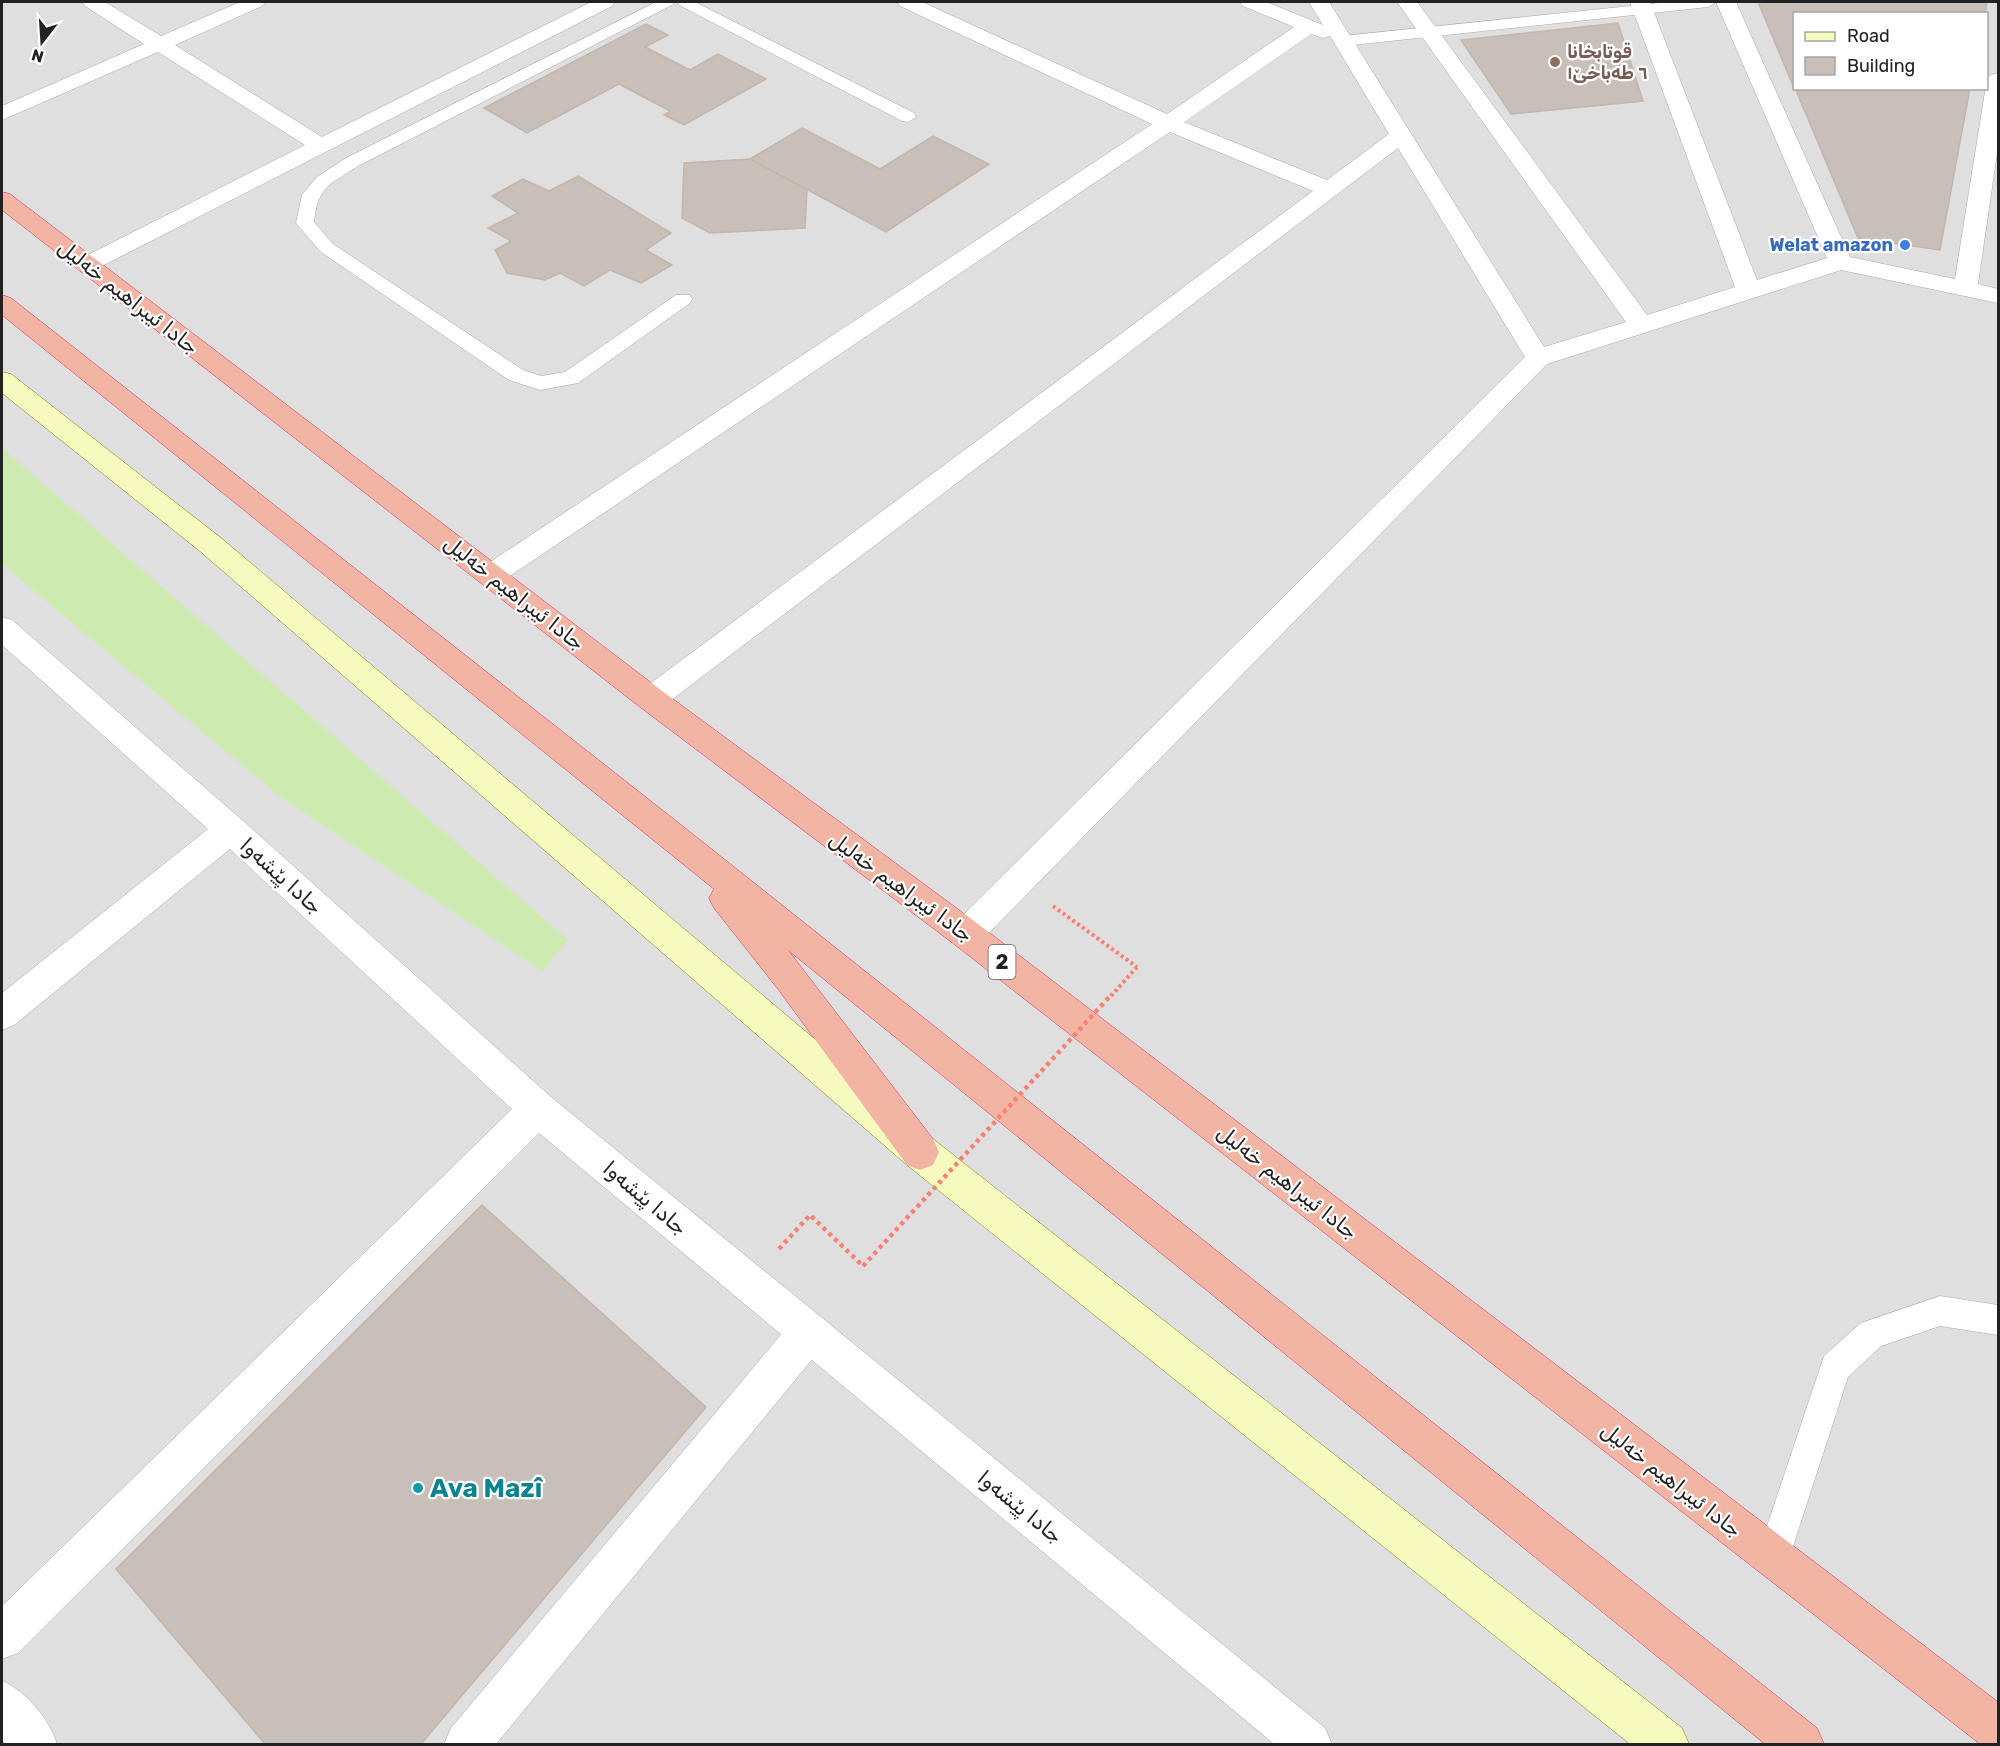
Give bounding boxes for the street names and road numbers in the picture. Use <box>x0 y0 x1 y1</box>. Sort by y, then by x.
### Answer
street label: جادا ئیبراهیم خەلیل <box>52 234 204 361</box>
street label: جادا ئیبراهیم خەلیل <box>438 530 590 657</box>
street label: جادا ئیبراهیم خەلیل <box>823 826 978 949</box>
street label: جادا پێشەوا <box>234 832 328 920</box>
road number: 2 <box>988 945 1016 979</box>
street label: جادا ئیبراهیم خەلیل <box>1211 1119 1363 1246</box>
street label: جادا پێشەوا <box>597 1155 692 1241</box>
street label: جادا ئیبراهیم خەلیل <box>1595 1417 1747 1544</box>
street label: جادا پێشەوا <box>972 1465 1068 1550</box>

